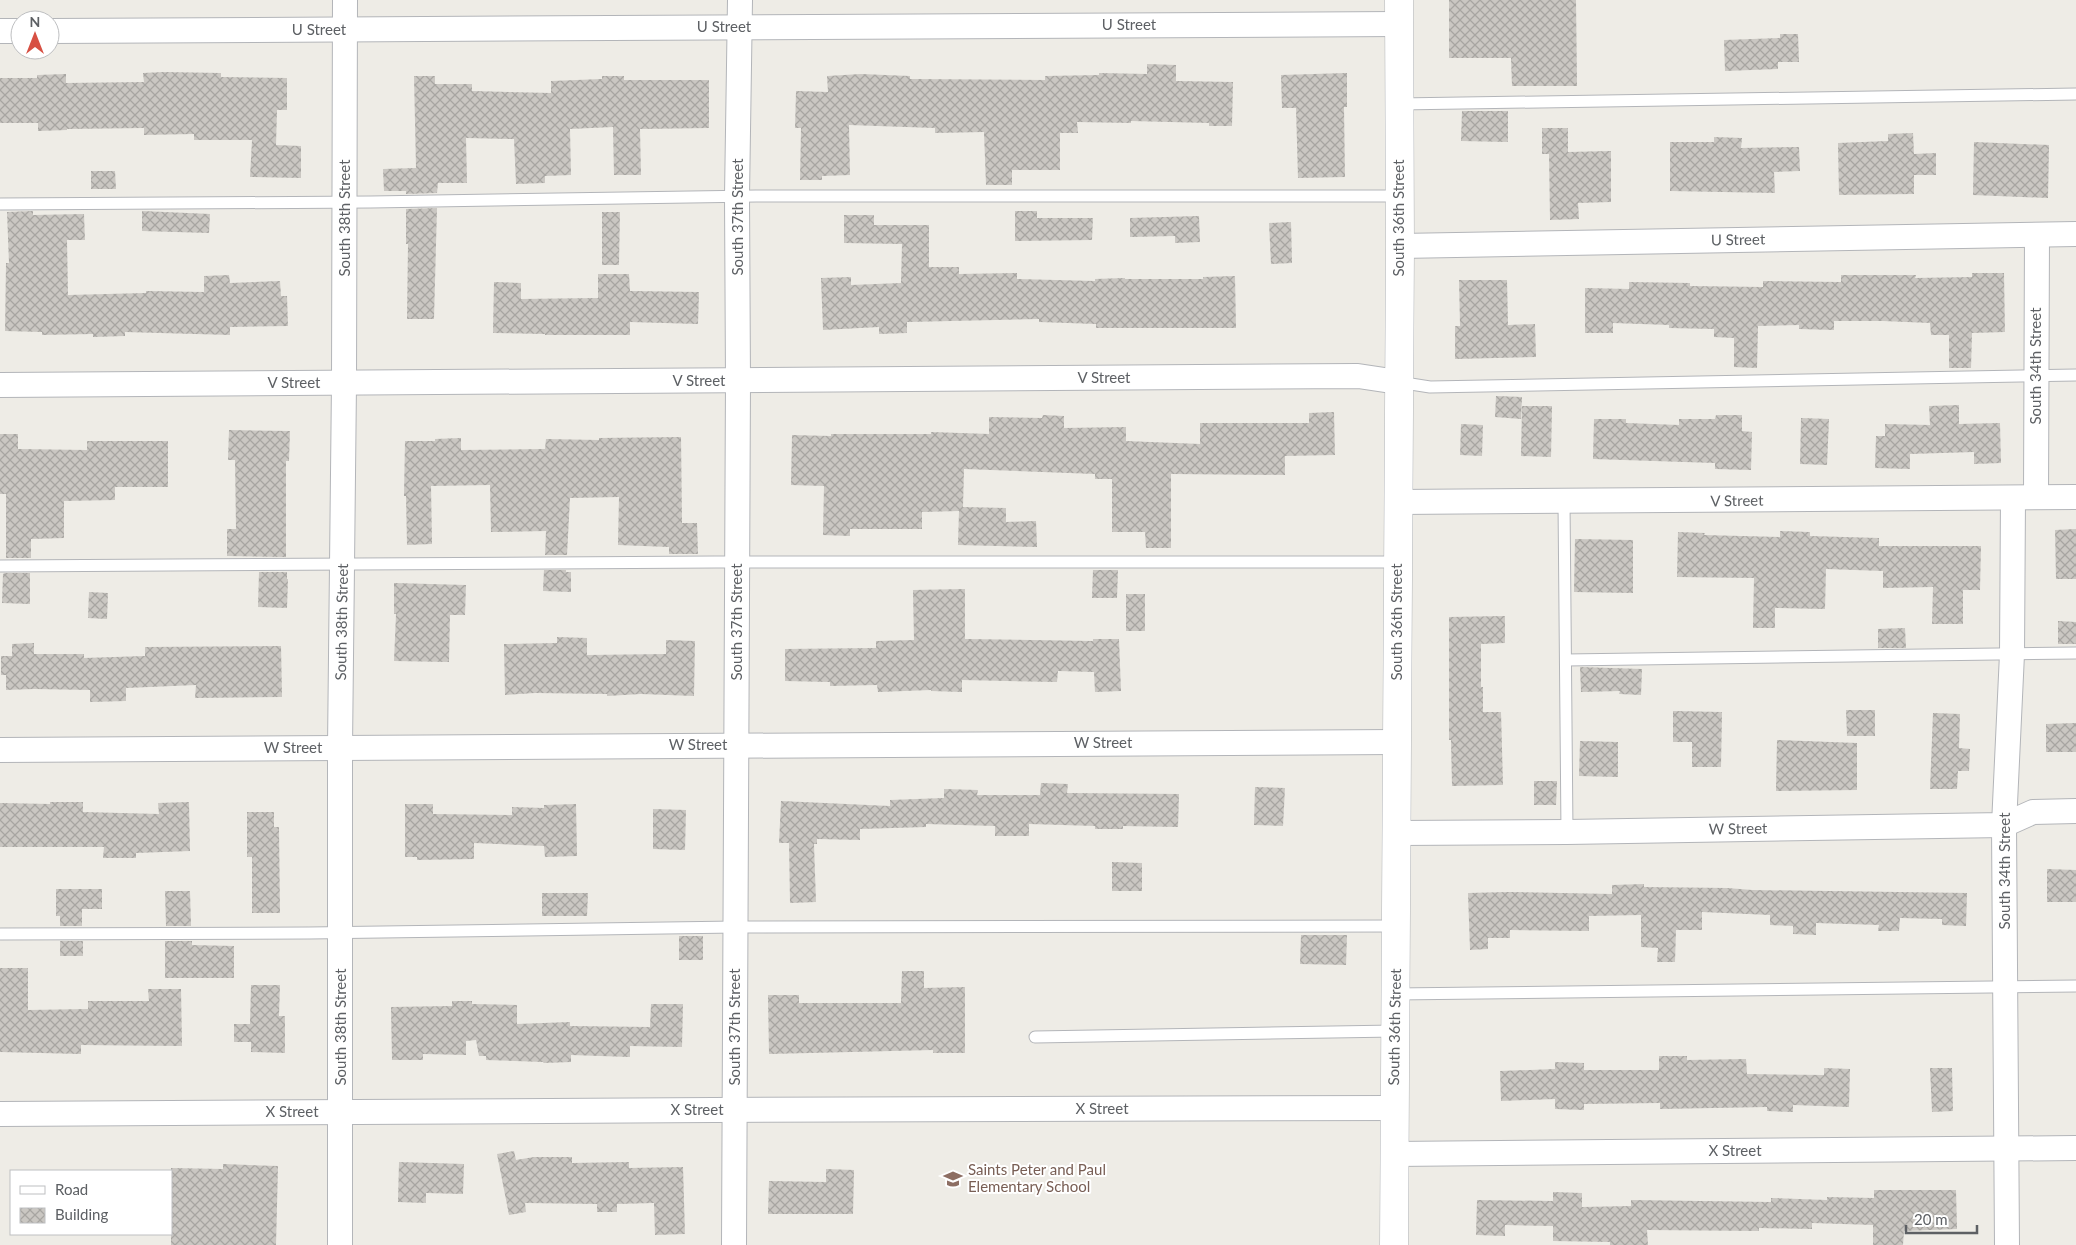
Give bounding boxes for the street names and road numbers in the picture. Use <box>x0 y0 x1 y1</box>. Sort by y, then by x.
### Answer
street label: U Street <box>1102 15 1157 33</box>
street label: U Street <box>697 17 752 35</box>
street label: U Street <box>292 20 347 38</box>
street label: South 37th Street <box>728 158 746 276</box>
street label: South 38th Street <box>335 159 353 277</box>
street label: South 36th Street <box>1389 159 1407 277</box>
street label: U Street <box>1711 230 1766 248</box>
street label: South 34th Street <box>2026 307 2044 425</box>
street label: V Street <box>1078 368 1131 386</box>
street label: V Street <box>673 371 726 389</box>
street label: V Street <box>268 373 321 391</box>
street label: V Street <box>1710 491 1764 509</box>
street label: South 38th Street <box>331 563 351 681</box>
street label: South 37th Street <box>727 563 745 681</box>
street label: South 36th Street <box>1387 563 1405 681</box>
street label: W Street <box>1074 733 1133 751</box>
street label: W Street <box>669 735 728 753</box>
street label: W Street <box>264 738 323 756</box>
street label: South 34th Street <box>1995 812 2013 930</box>
street label: W Street <box>1708 818 1768 838</box>
street label: South 38th Street <box>331 968 349 1086</box>
street label: South 37th Street <box>725 968 743 1086</box>
street label: South 36th Street <box>1384 968 1404 1086</box>
street label: X Street <box>1075 1099 1129 1117</box>
street label: X Street <box>670 1100 724 1118</box>
street label: X Street <box>265 1102 319 1120</box>
street label: X Street <box>1708 1141 1762 1159</box>

